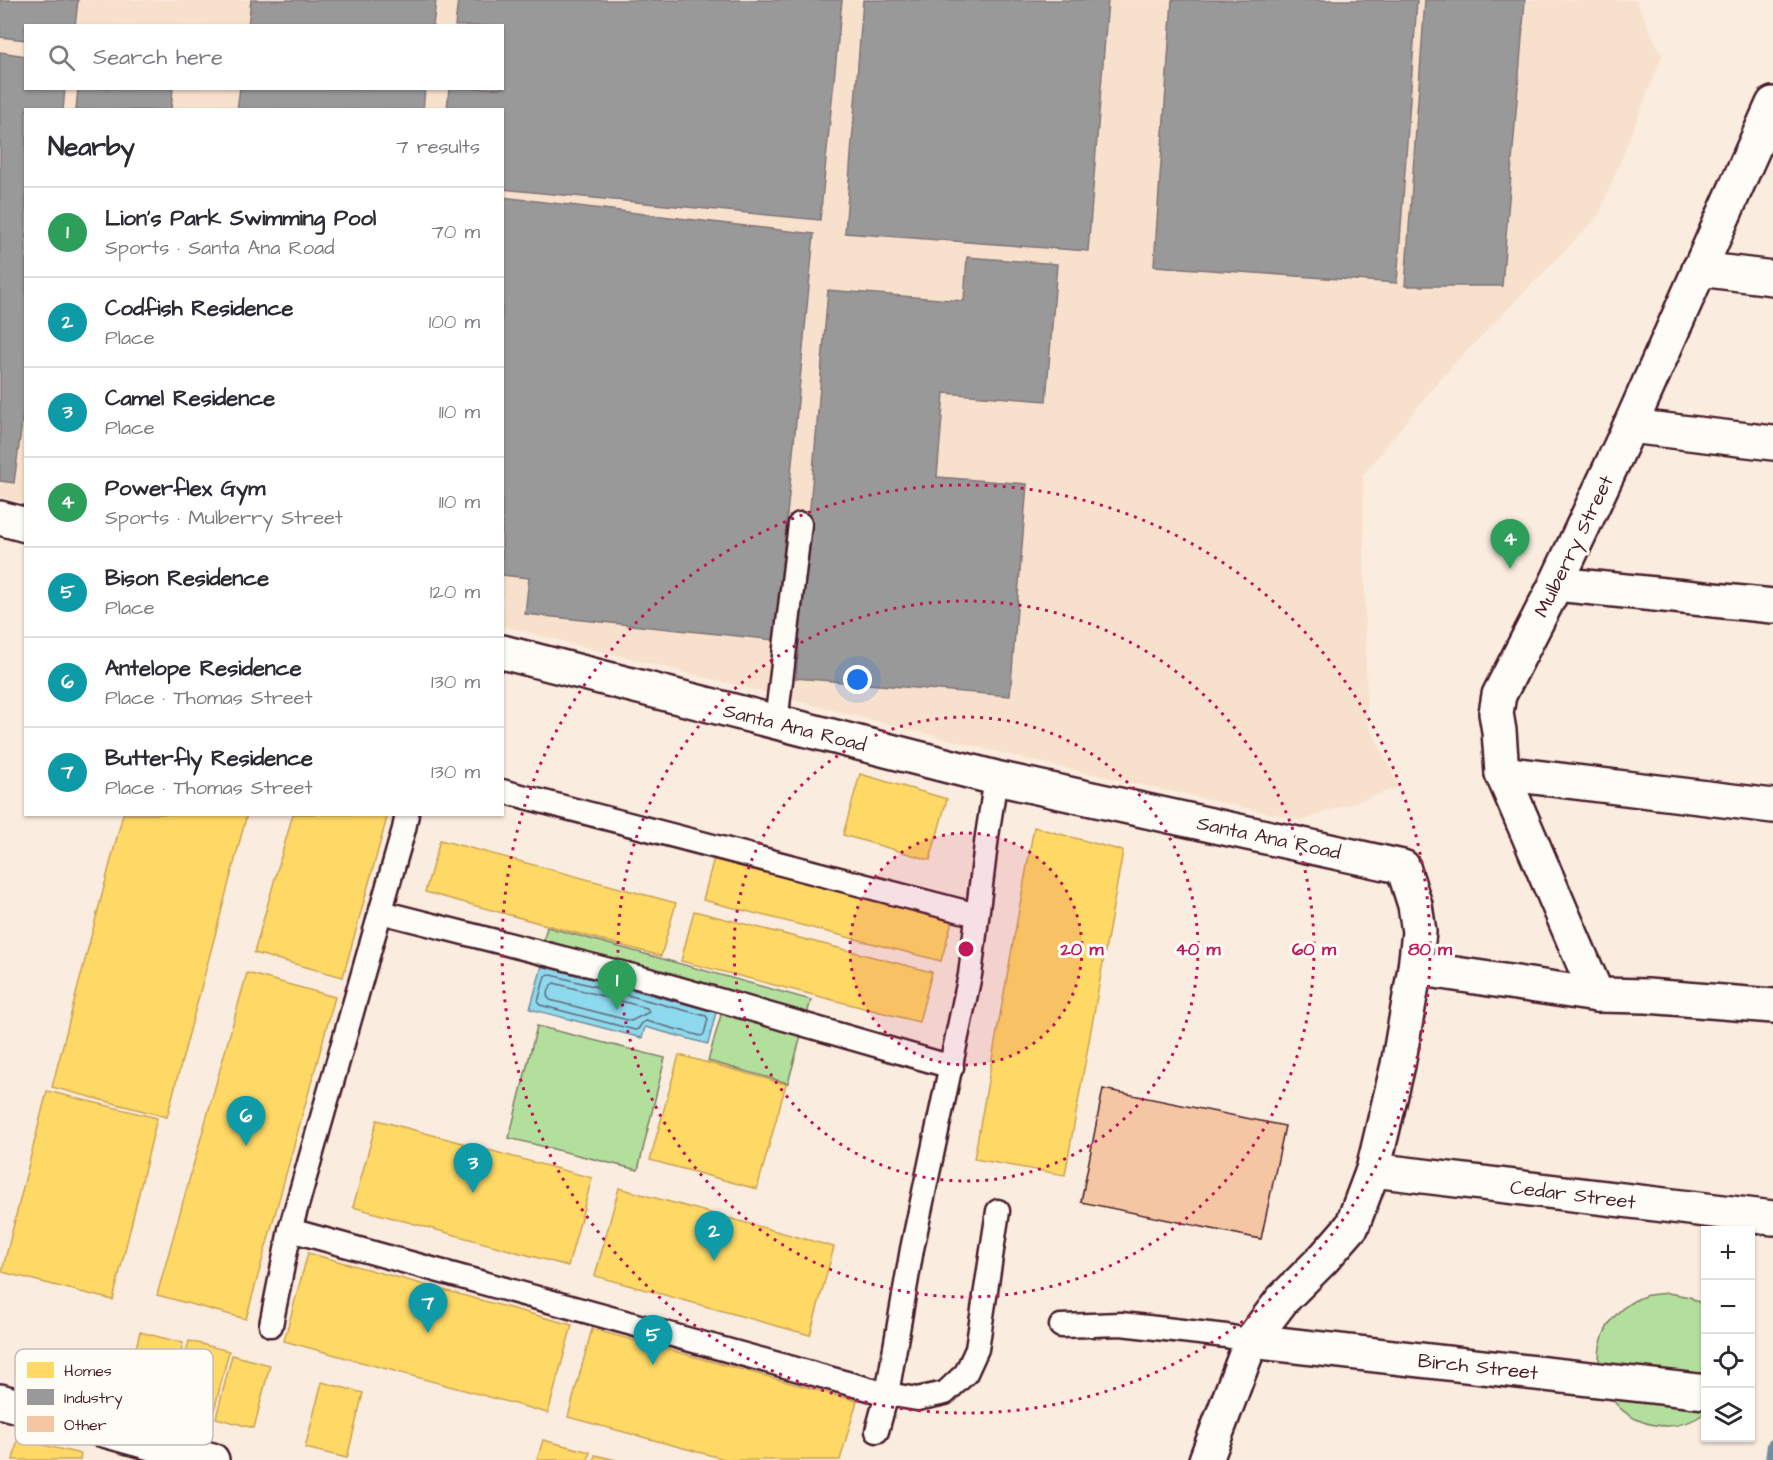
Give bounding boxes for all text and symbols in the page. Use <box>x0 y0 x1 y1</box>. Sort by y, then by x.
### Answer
search box <box>24 24 504 90</box>
icon: search <box>45 41 78 74</box>
text: Search here <box>93 42 223 73</box>
text: Nearby <box>48 129 135 165</box>
text: 7 results <box>396 133 480 161</box>
text: Lion's Park Swimming Pool <box>105 203 376 234</box>
text: 1 <box>66 218 69 246</box>
text: 70 m <box>432 218 480 246</box>
text: Sports · Santa Ana Road <box>105 234 334 262</box>
text: Codfish Residence <box>105 293 293 324</box>
text: 2 <box>62 308 73 336</box>
text: 100 m <box>429 308 480 336</box>
text: Place <box>105 324 155 352</box>
text: Camel Residence <box>105 383 275 414</box>
text: 3 <box>62 398 73 426</box>
text: 110 m <box>439 398 480 426</box>
text: Place <box>105 414 155 442</box>
street label: Mulberry Street <box>1527 471 1621 623</box>
text: Powerflex Gym <box>105 473 265 504</box>
text: 4 <box>61 488 74 516</box>
text: 110 m <box>439 488 480 516</box>
text: Sports · Mulberry Street <box>105 504 343 532</box>
pin: 4 <box>1490 520 1530 569</box>
text: Bison Residence <box>105 563 269 594</box>
text: 5 <box>60 578 75 606</box>
text: 120 m <box>430 578 480 606</box>
text: Place <box>105 594 155 622</box>
text: Antelope Residence <box>105 653 302 684</box>
your location <box>843 665 872 694</box>
text: 6 <box>61 668 74 696</box>
text: 130 m <box>431 668 480 696</box>
text: Place · Thomas Street <box>105 684 312 712</box>
street label: Santa Ana Road <box>720 697 869 759</box>
text: Butterfly Residence <box>105 743 313 774</box>
text: 7 <box>61 758 74 786</box>
text: 130 m <box>431 758 480 786</box>
text: Place · Thomas Street <box>105 774 312 802</box>
street label: Santa Ana Road <box>1194 809 1343 867</box>
text: 20 m <box>1060 937 1104 962</box>
text: 40 m <box>1176 937 1221 962</box>
text: 60 m <box>1292 937 1337 962</box>
text: 80 m <box>1408 937 1453 962</box>
centre of rings <box>956 939 976 959</box>
pin: 1 <box>598 960 636 1010</box>
pin: 6 <box>226 1096 266 1146</box>
pin: 3 <box>454 1144 492 1193</box>
street label: Cedar Street <box>1509 1173 1637 1217</box>
pin: 2 <box>694 1212 734 1261</box>
map controls <box>1701 1226 1755 1442</box>
button: + <box>1701 1226 1755 1280</box>
button: − <box>1701 1280 1755 1334</box>
pin: 7 <box>408 1284 448 1333</box>
pin: 5 <box>634 1316 672 1365</box>
button: locate <box>1701 1334 1755 1388</box>
street label: Birch Street <box>1416 1347 1539 1387</box>
legend <box>15 1349 213 1445</box>
text: Homes <box>64 1360 112 1382</box>
text: Industry <box>64 1387 123 1410</box>
button: layers <box>1701 1388 1755 1442</box>
text: Other <box>64 1414 107 1436</box>

